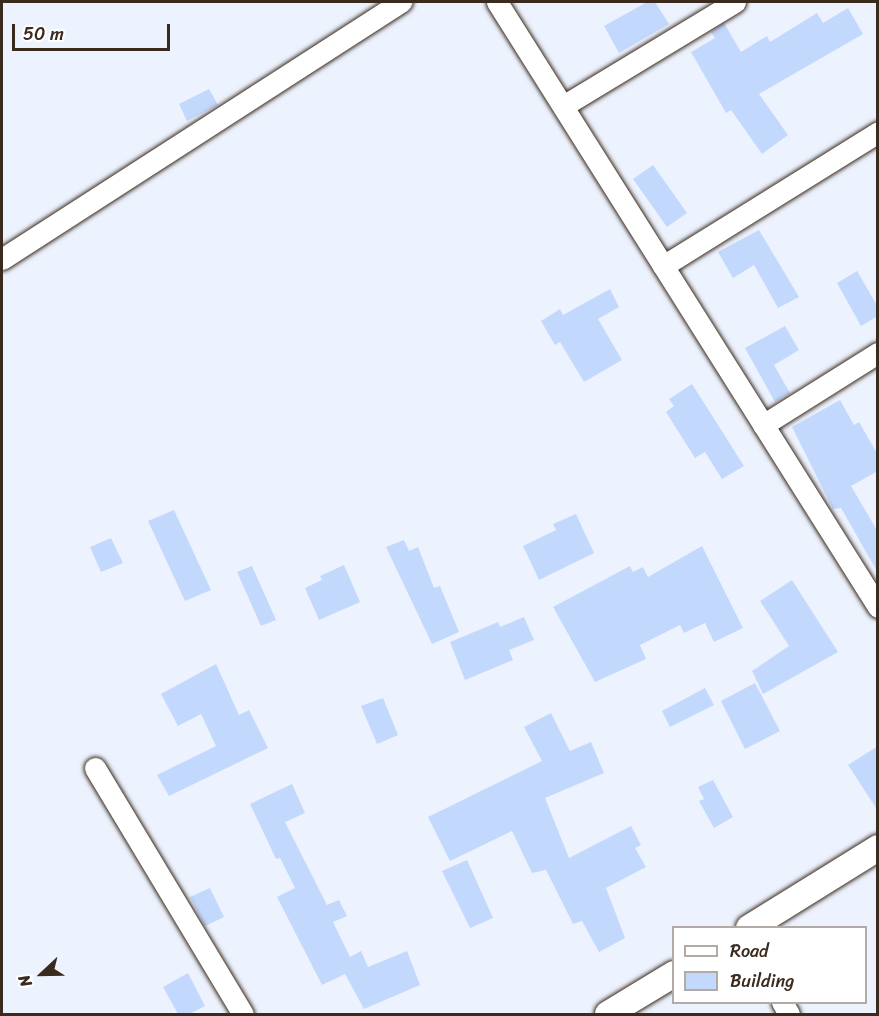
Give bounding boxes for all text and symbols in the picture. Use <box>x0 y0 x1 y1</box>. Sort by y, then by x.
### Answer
scale bar <box>15 12 172 50</box>
text: 50 m <box>23 18 64 50</box>
legend <box>672 926 867 1004</box>
text: Road <box>730 935 769 967</box>
north arrow <box>12 944 72 1004</box>
text: Building <box>730 965 794 997</box>
text: N <box>9 970 40 992</box>

